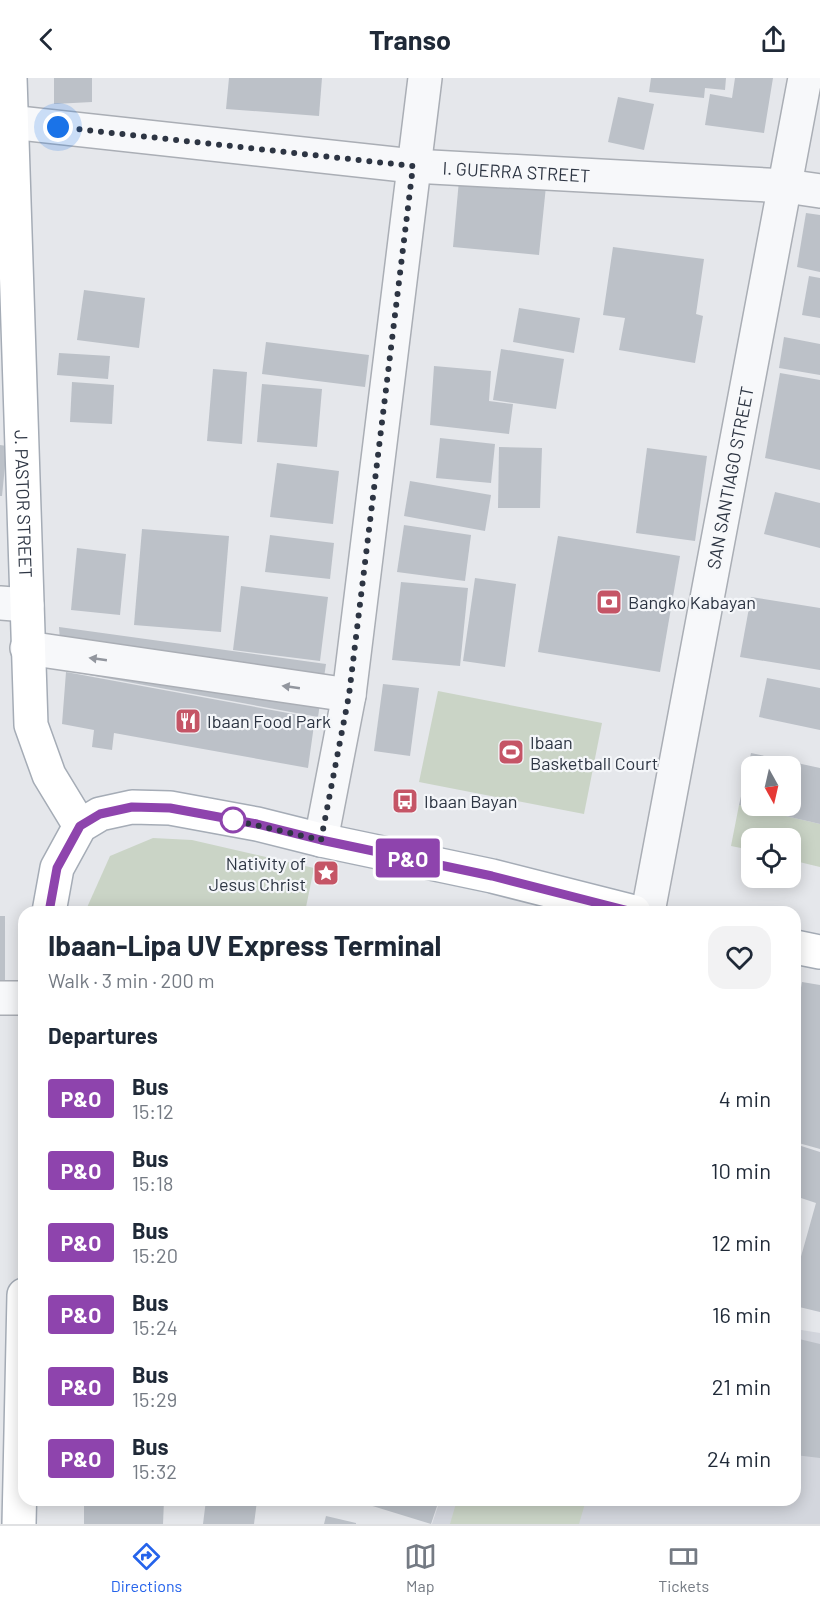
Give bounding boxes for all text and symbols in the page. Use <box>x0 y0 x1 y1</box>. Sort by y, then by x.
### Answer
icon: back <box>30 23 63 56</box>
text: Transo <box>369 23 451 55</box>
icon: share <box>757 23 790 56</box>
your location <box>43 112 73 142</box>
street label: I. GUERRA STREET <box>442 157 591 186</box>
street label: SAN SANTIAGO STREET <box>702 384 758 571</box>
street label: J. PASTOR STREET <box>10 429 37 578</box>
bank icon: Bangko Kabayan <box>594 587 624 617</box>
place label: Bangko Kabayan <box>628 591 756 613</box>
one-way arrow <box>89 654 108 663</box>
one-way arrow <box>282 682 301 691</box>
restaurant icon: Ibaan Food Park <box>173 706 203 736</box>
place label: Ibaan Food Park <box>207 710 331 732</box>
place label: Ibaan Basketball Court <box>530 731 658 774</box>
sports icon: Ibaan Basketball Court <box>496 737 526 767</box>
north arrow <box>741 756 801 816</box>
map controls <box>741 756 801 888</box>
bus stop icon: Ibaan Bayan <box>390 786 420 816</box>
place label: Ibaan Bayan <box>424 790 517 812</box>
unlabelled marker <box>220 807 246 833</box>
button: locate <box>741 828 801 888</box>
line badge: P&O <box>374 838 442 878</box>
text: P&O <box>388 846 428 871</box>
place label: Nativity of Jesus Christ <box>209 852 306 895</box>
place icon: Nativity of Jesus Christ <box>311 858 341 888</box>
button: heart <box>708 926 771 989</box>
text: Ibaan-Lipa UV Express Terminal <box>48 928 441 962</box>
text: Walk · 3 min · 200 m <box>48 968 214 992</box>
text: Departures <box>48 1022 158 1048</box>
text: Bus <box>132 1073 169 1099</box>
text: 4 min <box>719 1085 771 1111</box>
text: P&O <box>61 1086 101 1111</box>
text: 15:12 <box>132 1099 174 1123</box>
text: Bus <box>132 1145 169 1171</box>
text: 10 min <box>711 1157 771 1183</box>
text: P&O <box>61 1158 101 1183</box>
text: 15:18 <box>132 1171 173 1195</box>
text: Bus <box>132 1217 169 1243</box>
text: 12 min <box>711 1229 771 1255</box>
text: P&O <box>61 1230 101 1255</box>
text: 15:20 <box>132 1243 178 1267</box>
text: Bus <box>132 1289 169 1315</box>
text: 16 min <box>712 1301 771 1327</box>
text: P&O <box>61 1302 101 1327</box>
text: 15:24 <box>132 1315 178 1339</box>
text: Bus <box>132 1361 169 1387</box>
text: 21 min <box>712 1373 771 1399</box>
text: P&O <box>61 1374 101 1399</box>
text: 15:29 <box>132 1387 177 1411</box>
text: Bus <box>132 1433 169 1459</box>
text: 24 min <box>707 1445 771 1471</box>
text: P&O <box>61 1446 101 1471</box>
text: 15:32 <box>132 1459 177 1483</box>
tab: Directions <box>111 1540 182 1595</box>
tab: Map <box>404 1540 437 1595</box>
tab: Tickets <box>658 1540 709 1595</box>

